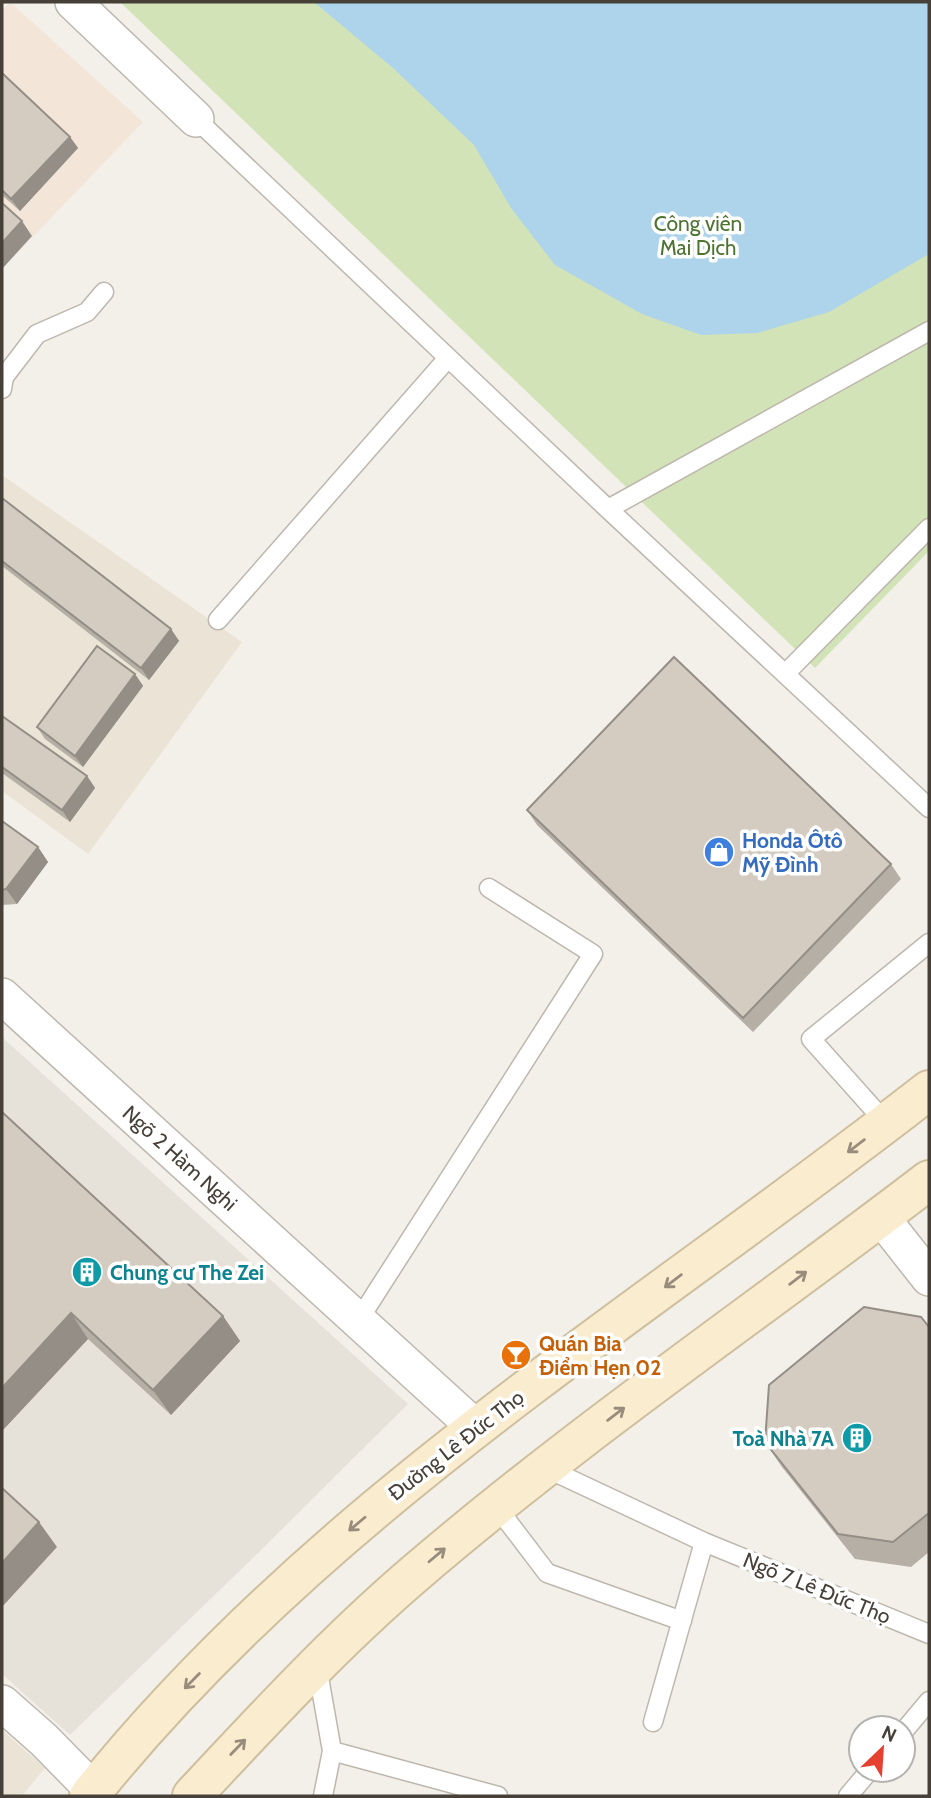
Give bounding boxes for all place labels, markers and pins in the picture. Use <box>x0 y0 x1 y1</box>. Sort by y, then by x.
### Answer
place label: Honda Ôtô Mỹ Đình <box>742 828 843 877</box>
shop icon: Honda Ôtô Mỹ Đình <box>702 835 736 869</box>
building icon: Chung cư The Zei <box>70 1255 104 1289</box>
place label: Chung cư The Zei <box>110 1260 264 1285</box>
place label: Quán Bia Điểm Hẹn 02 <box>539 1331 661 1380</box>
bar icon: Quán Bia Điểm Hẹn 02 <box>499 1338 533 1372</box>
building icon: Toà Nhà 7A <box>840 1421 874 1455</box>
place label: Toà Nhà 7A <box>732 1426 835 1451</box>

